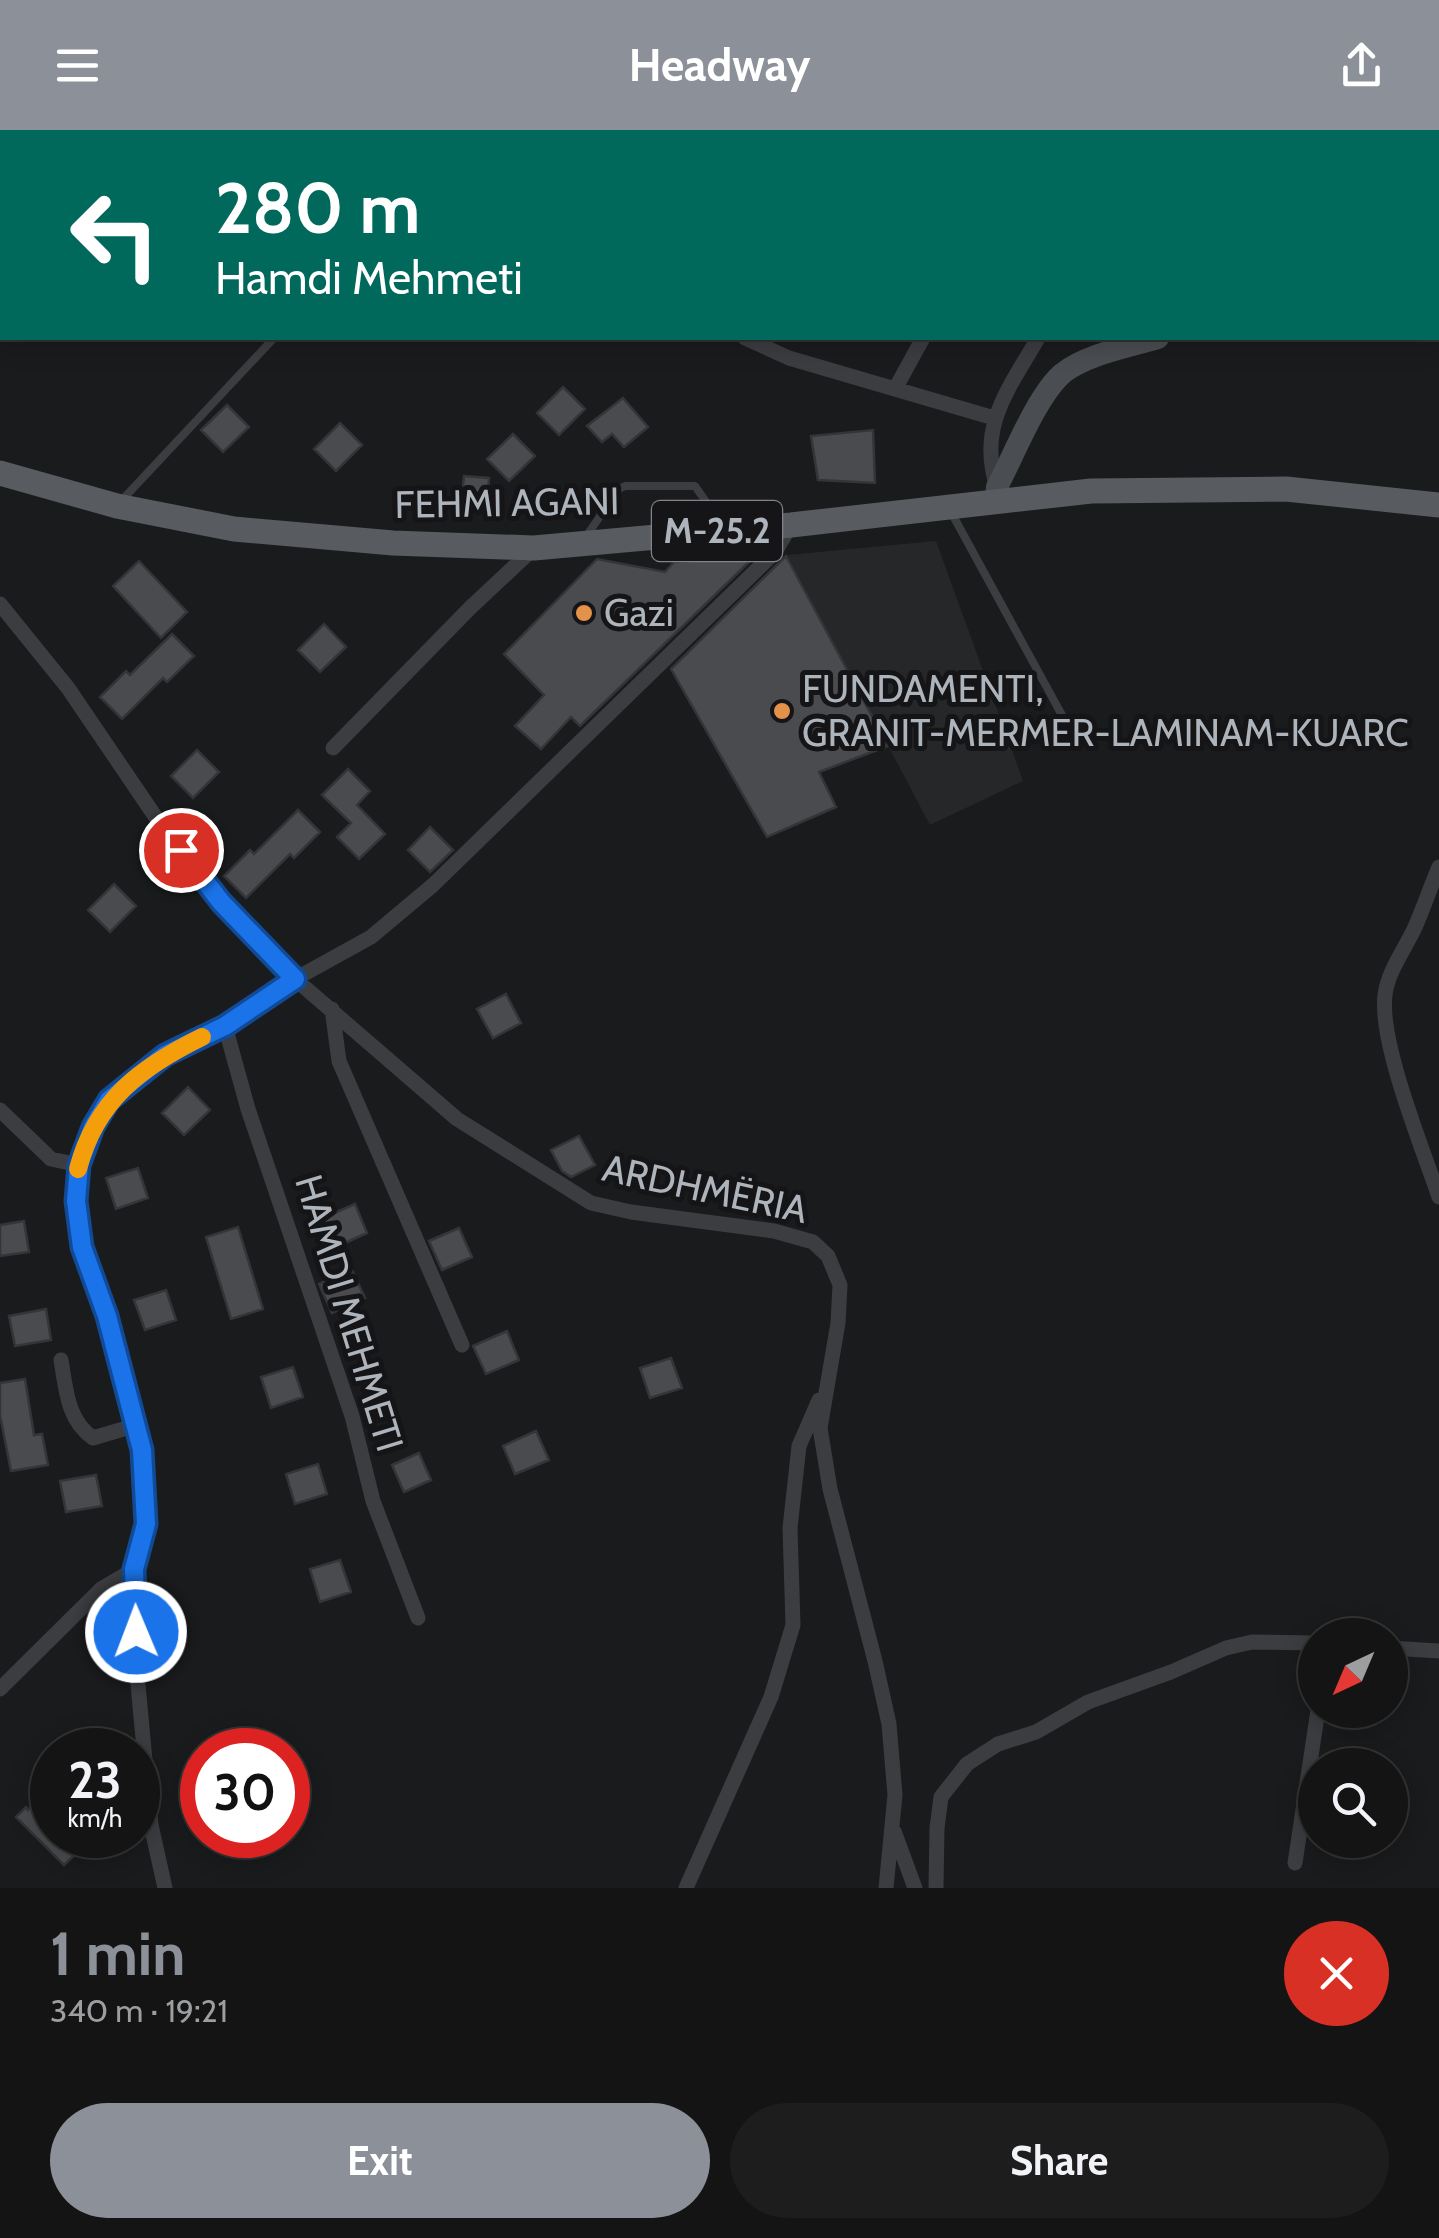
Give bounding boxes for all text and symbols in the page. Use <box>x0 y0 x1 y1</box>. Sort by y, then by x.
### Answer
icon: menu <box>50 38 105 93</box>
text: Headway <box>629 38 810 92</box>
icon: share <box>1334 38 1389 93</box>
text: 280 m <box>215 165 420 251</box>
icon: left <box>50 170 180 300</box>
text: Hamdi Mehmeti <box>215 251 523 305</box>
street label: FEHMI AGANI <box>394 477 620 528</box>
road number: M-25.2 <box>652 501 782 561</box>
place label: Gazi <box>604 589 674 636</box>
marker: Gazi <box>573 602 595 624</box>
place label: FUNDAMENTI, GRANIT-MERMER-LAMINAM-KUARC <box>802 665 1409 756</box>
marker: FUNDAMENTI, GRANIT-MERMER-LAMINAM-KUARC <box>771 700 793 722</box>
pin <box>139 808 224 893</box>
icon: arrive <box>154 823 209 878</box>
street label: ARDHMËRIA <box>598 1144 812 1233</box>
street label: HAMDI MEHMETI <box>285 1169 414 1457</box>
position arrow <box>84 1580 188 1684</box>
north arrow <box>1298 1618 1408 1728</box>
map controls <box>1298 1618 1408 1858</box>
speed limit sign: 30 <box>180 1728 310 1858</box>
button: search <box>1298 1748 1408 1858</box>
text: 23 <box>68 1750 122 1811</box>
text: km/h <box>68 1803 122 1833</box>
text: 1 min <box>50 1917 185 1990</box>
button: close <box>1284 1921 1389 2026</box>
text: 340 m · 19:21 <box>50 1991 228 2030</box>
button: Exit <box>50 2103 710 2218</box>
button: Share <box>730 2103 1389 2218</box>

